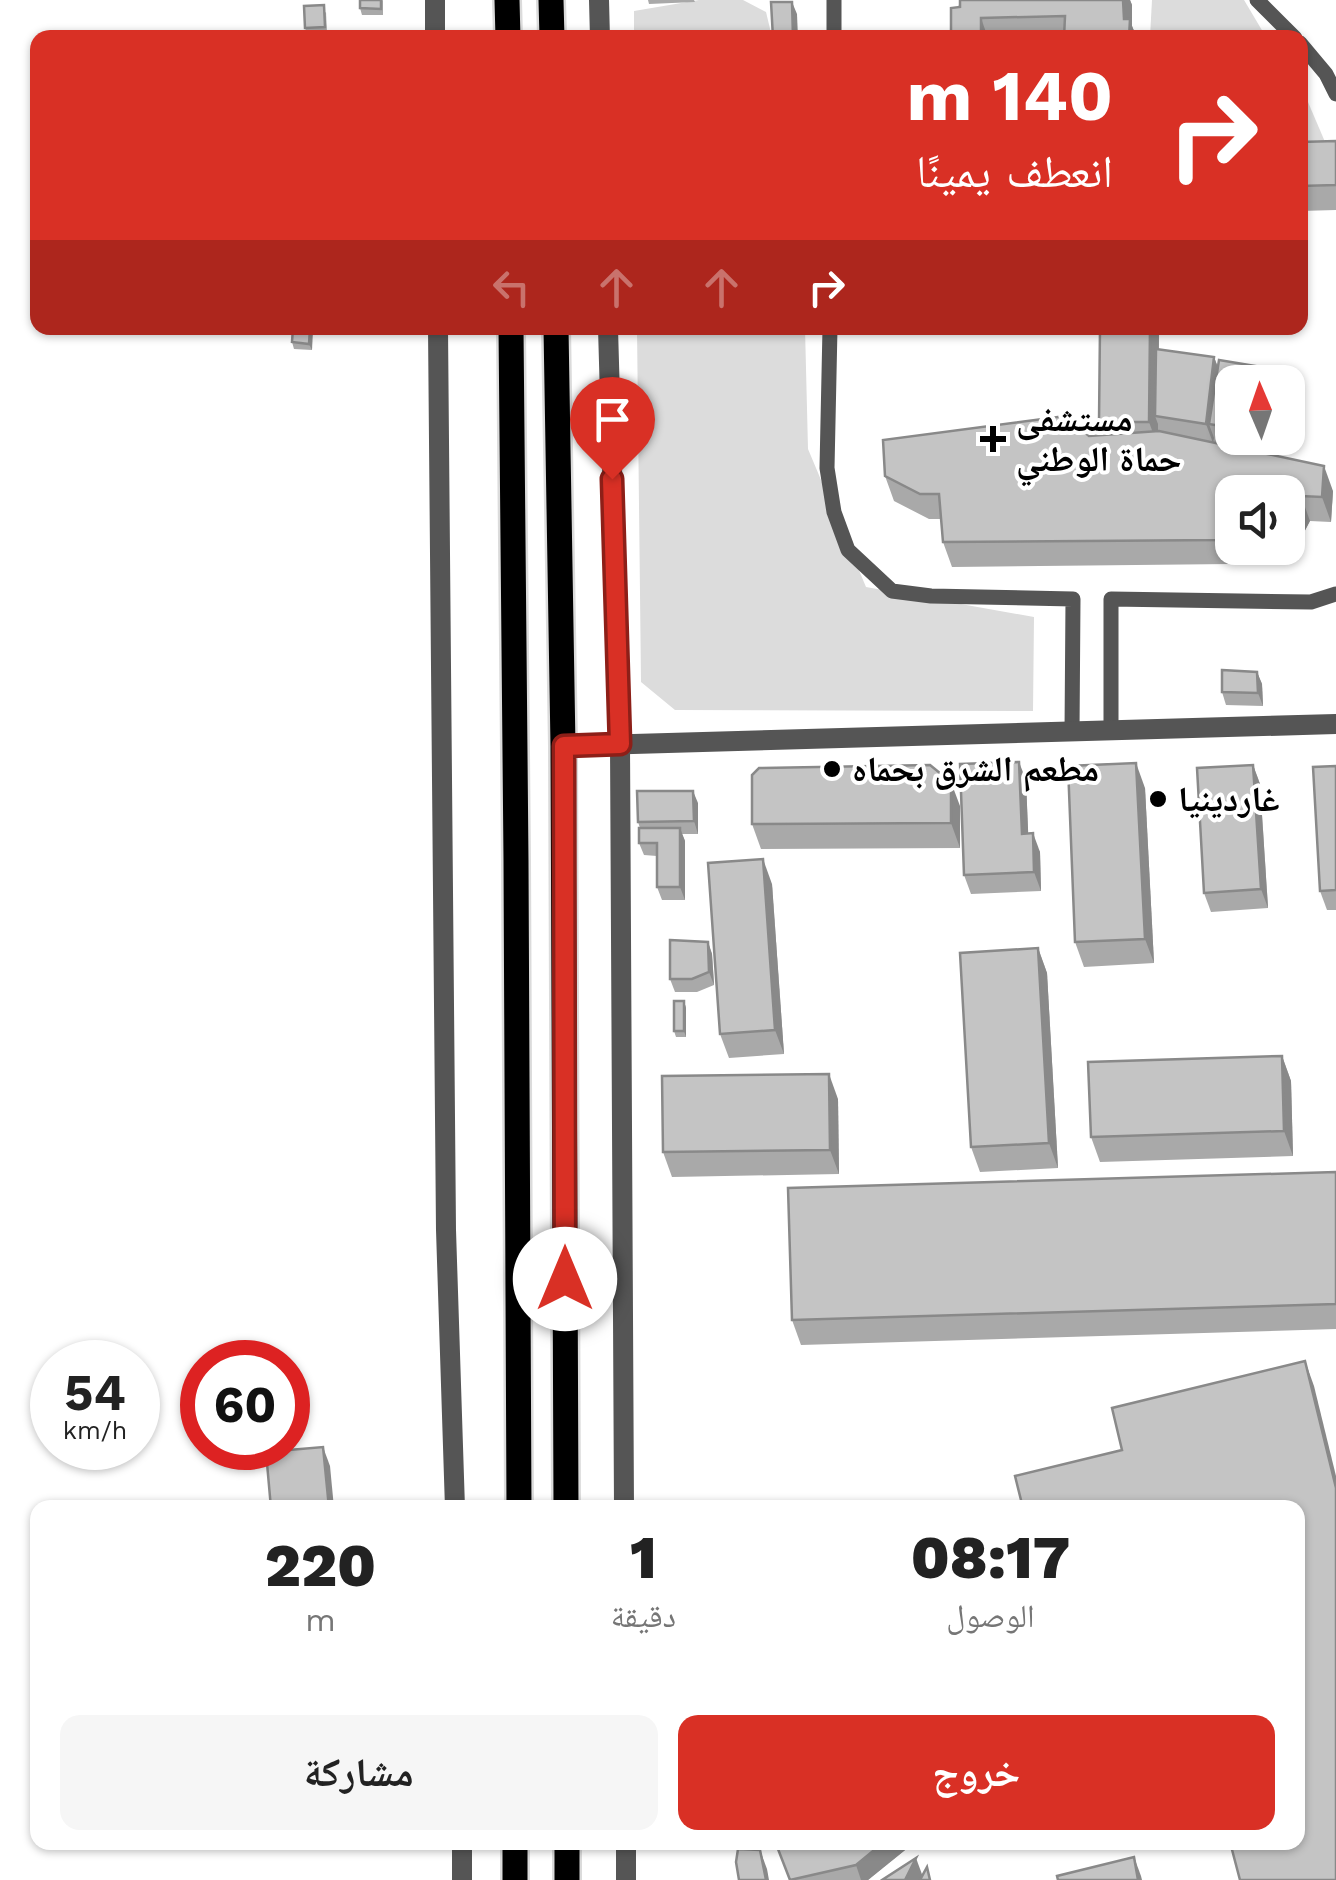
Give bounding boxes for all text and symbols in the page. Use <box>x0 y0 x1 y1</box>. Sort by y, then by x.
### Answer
text: 140 m <box>907 55 1113 137</box>
icon: right <box>1148 70 1278 200</box>
text: انعطف يمينًا <box>916 145 1113 198</box>
icon: left <box>484 260 539 315</box>
icon: ahead <box>589 260 644 315</box>
icon: ahead <box>694 260 749 315</box>
icon: right <box>799 260 854 315</box>
north arrow <box>1215 365 1305 455</box>
map controls <box>1215 365 1305 565</box>
pin <box>570 377 655 480</box>
icon: arrive <box>585 392 640 447</box>
place label: مستشفى حماة الوطني <box>1016 398 1181 487</box>
marker: مستشفى حماة الوطني <box>980 426 1006 452</box>
button: sound <box>1215 475 1305 565</box>
place label: مطعم الشرق بحماه <box>852 748 1099 792</box>
marker: مطعم الشرق بحماه <box>821 758 843 780</box>
place label: غاردينيا <box>1178 778 1280 820</box>
marker: غاردينيا <box>1147 788 1169 810</box>
position arrow <box>513 1227 617 1331</box>
speed limit sign: 60 <box>180 1340 310 1470</box>
text: 54 <box>64 1363 126 1422</box>
text: km/h <box>63 1416 127 1445</box>
text: 1 <box>630 1522 657 1593</box>
text: 08:17 <box>911 1522 1070 1593</box>
text: 220 <box>265 1530 376 1601</box>
text: دقيقة <box>611 1597 676 1635</box>
text: الوصول <box>946 1597 1035 1635</box>
text: m <box>305 1601 336 1639</box>
button: مشاركة <box>60 1715 658 1830</box>
button: خروج <box>678 1715 1275 1830</box>

